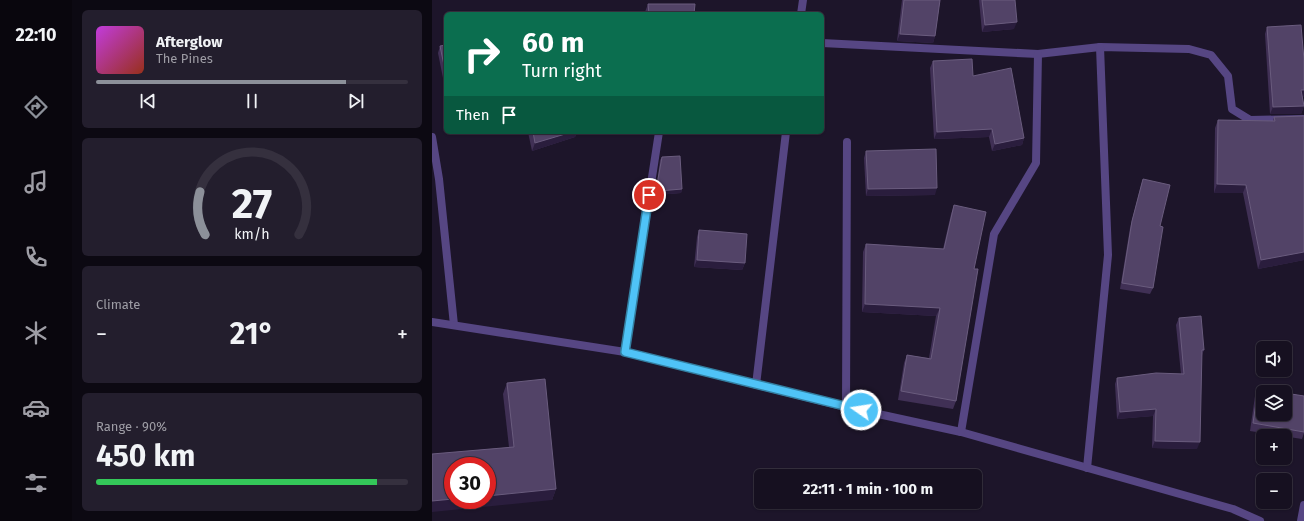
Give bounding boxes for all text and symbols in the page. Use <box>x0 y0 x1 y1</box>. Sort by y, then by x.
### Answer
text: 22:10 <box>15 24 57 46</box>
text: 60 m <box>522 26 584 59</box>
icon: right <box>456 28 508 80</box>
text: Afterglow <box>156 33 222 51</box>
text: The Pines <box>156 51 213 66</box>
text: Turn right <box>522 60 602 82</box>
icon: previous <box>137 90 159 112</box>
icon: pause <box>241 90 263 112</box>
icon: next <box>345 90 367 112</box>
icon: directions <box>22 93 50 121</box>
icon: arrive <box>498 104 520 126</box>
text: Then <box>456 106 490 124</box>
icon: music <box>22 168 50 196</box>
text: 27 <box>232 178 272 228</box>
pin <box>632 178 666 212</box>
icon: arrive <box>638 184 660 206</box>
text: km/h <box>234 225 270 242</box>
icon: phone <box>22 243 50 271</box>
text: Climate <box>96 297 140 312</box>
text: 21° <box>230 316 274 352</box>
icon: climate <box>22 319 50 347</box>
text: − <box>96 321 107 348</box>
text: + <box>397 321 408 348</box>
map controls <box>1256 341 1292 509</box>
button: sound <box>1256 341 1292 377</box>
button: layers <box>1256 385 1292 421</box>
position arrow <box>840 389 882 431</box>
icon: car <box>22 394 50 422</box>
text: Range · 90% <box>96 419 167 434</box>
button: + <box>1256 429 1292 465</box>
text: 450 km <box>96 438 195 474</box>
speed limit sign: 30 <box>444 457 496 509</box>
icon: filters <box>22 469 50 497</box>
button: − <box>1256 473 1292 509</box>
text: 22:11 · 1 min · 100 m <box>803 480 933 498</box>

